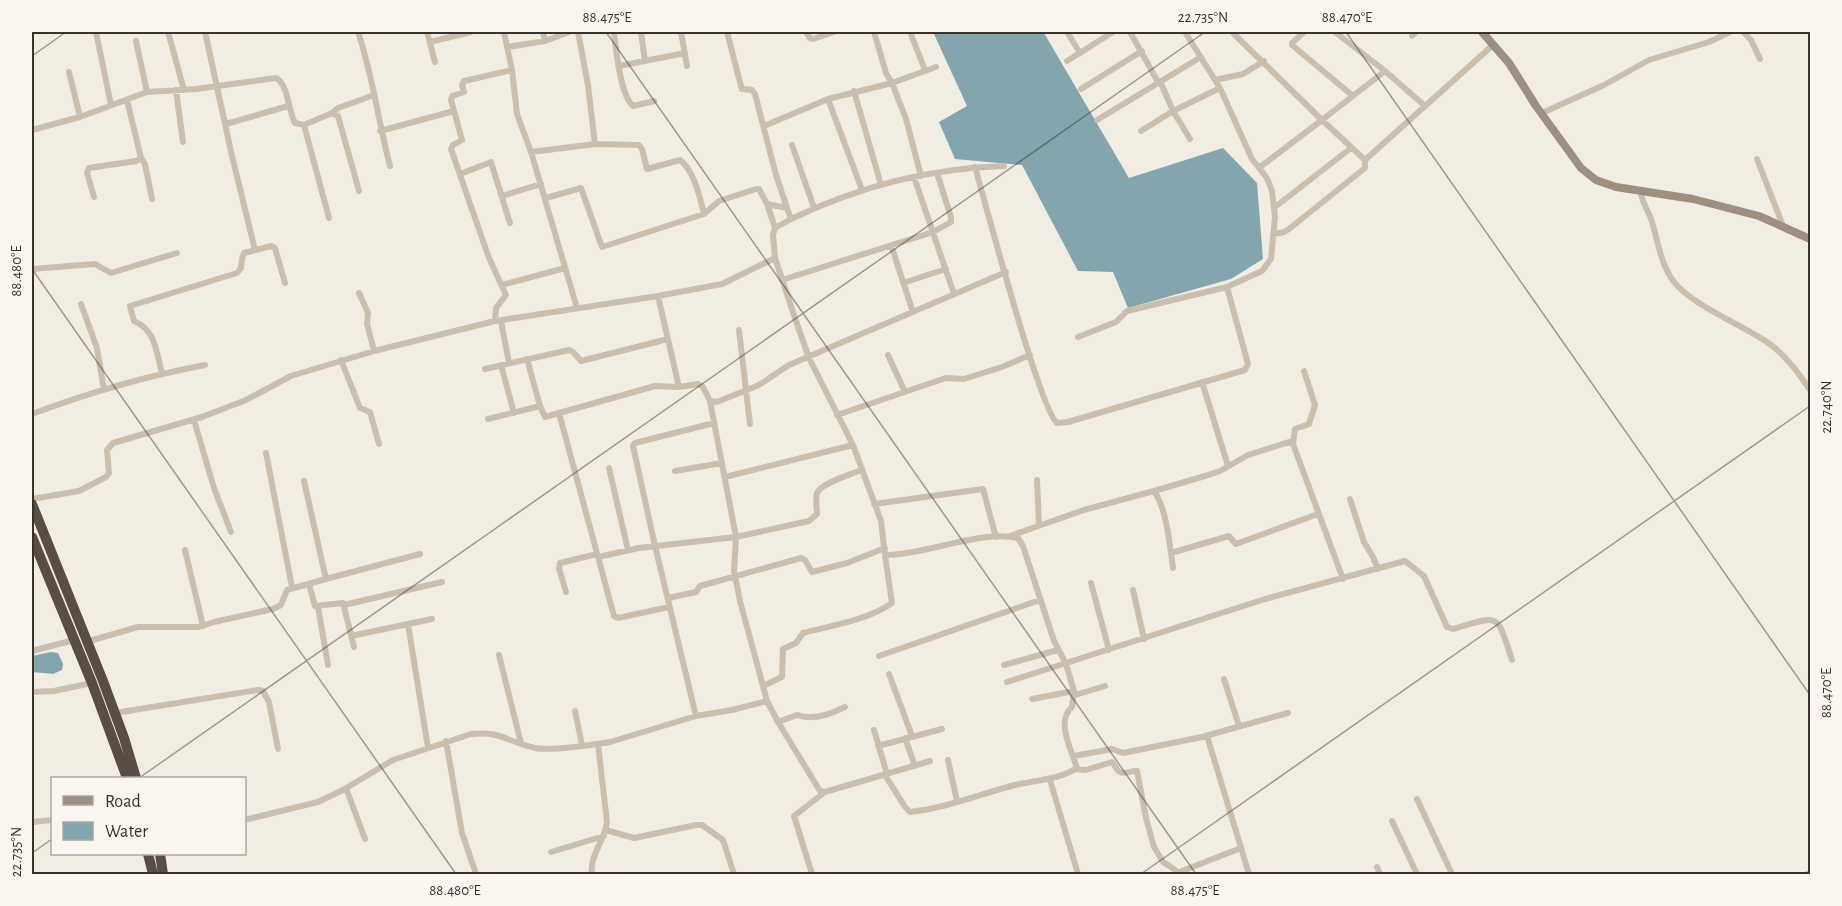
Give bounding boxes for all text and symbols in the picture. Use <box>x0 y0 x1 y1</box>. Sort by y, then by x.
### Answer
text: 88.475°E <box>582 10 632 25</box>
text: 22.735°N <box>1178 10 1228 25</box>
text: 88.470°E <box>1322 10 1372 25</box>
text: 88.480°E <box>9 245 24 297</box>
text: 22.740°N <box>1819 380 1834 434</box>
text: 88.470°E <box>1819 668 1834 718</box>
legend <box>51 777 246 855</box>
text: Road <box>105 793 141 811</box>
text: Water <box>105 823 148 841</box>
text: 22.735°N <box>9 827 24 877</box>
text: 88.480°E <box>429 883 481 898</box>
text: 88.475°E <box>1170 883 1220 898</box>

